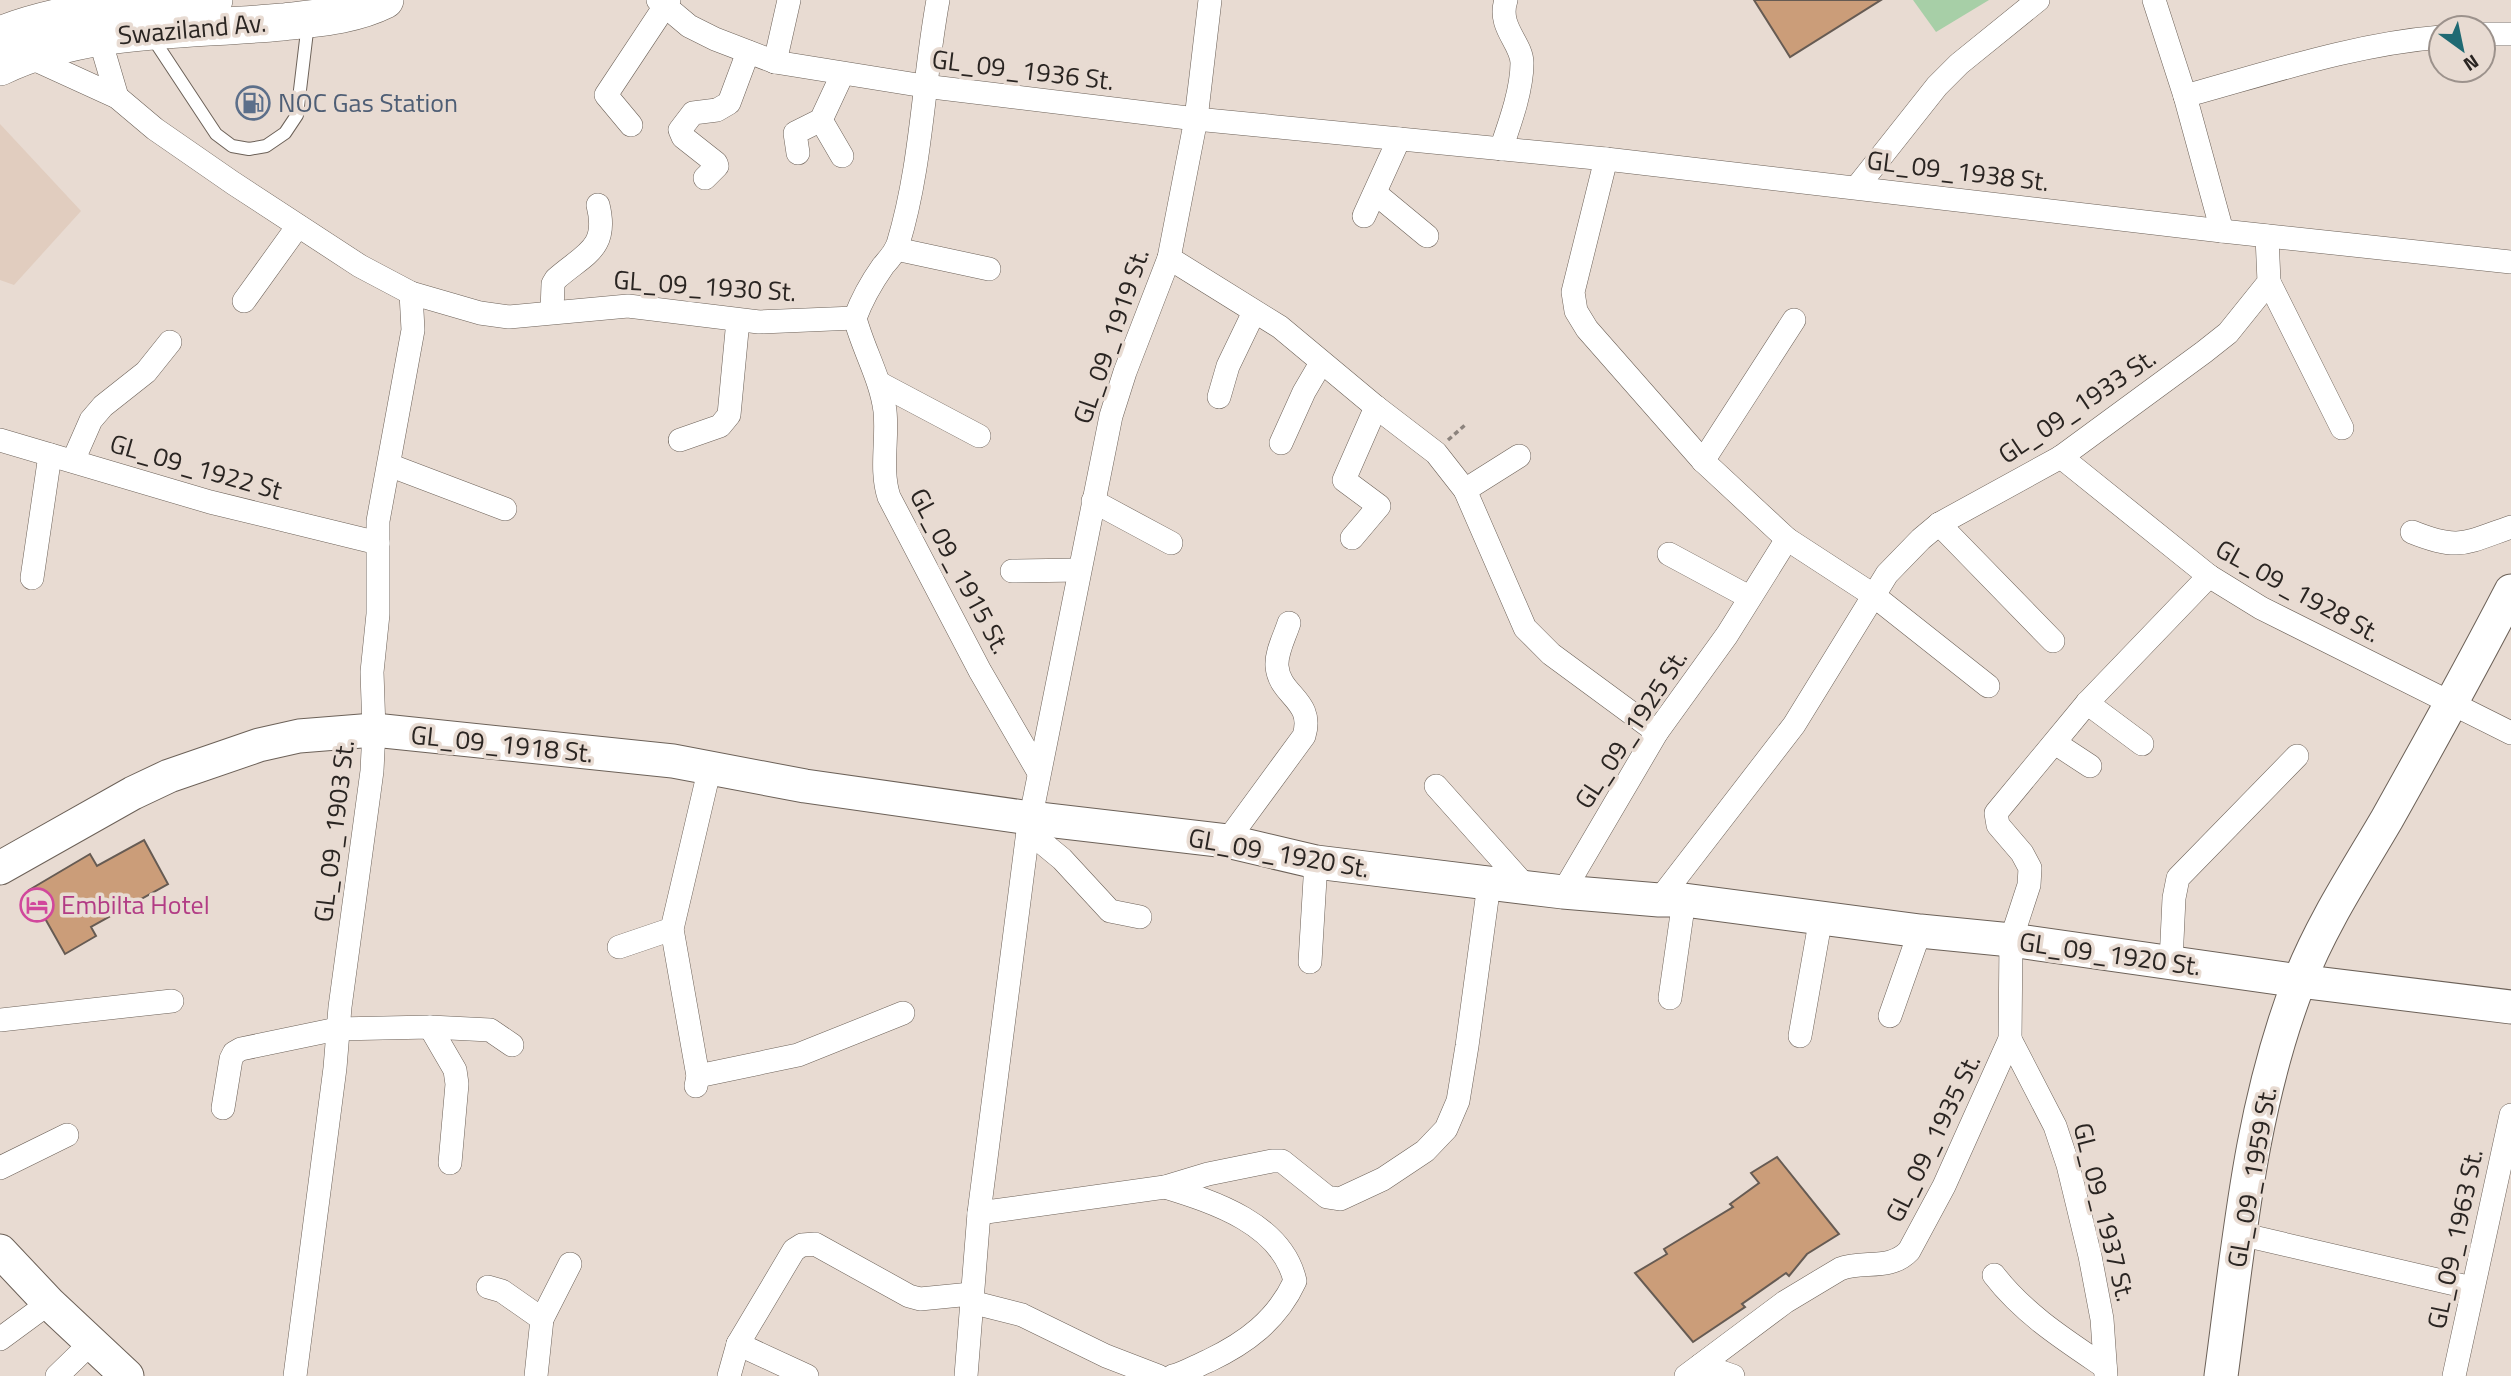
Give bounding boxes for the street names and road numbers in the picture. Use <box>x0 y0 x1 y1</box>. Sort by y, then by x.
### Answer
street label: Swaziland Av. <box>116 3 268 54</box>
street label: GL_09_1936 St. <box>930 39 1116 100</box>
street label: GL_09_1938 St. <box>1865 140 2051 201</box>
street label: GL_09_1919 St. <box>1062 243 1159 429</box>
street label: GL_09_1930 St. <box>612 260 798 311</box>
street label: GL_09_1933 St. <box>1990 338 2163 473</box>
street label: GL_09_1922 St <box>105 423 287 510</box>
street label: GL_09_1915 St. <box>900 481 1021 661</box>
street label: GL_09_1928 St. <box>2209 529 2388 652</box>
street label: GL_09_1925 St. <box>1564 641 1697 816</box>
street label: GL_09_1918 St. <box>409 715 595 772</box>
street label: GL_09_1903 St. <box>303 738 364 924</box>
street label: GL_09_1920 St. <box>1186 817 1373 888</box>
street label: GL_09_1920 St. <box>2017 921 2203 986</box>
street label: GL_09_1935 St. <box>1875 1047 1990 1229</box>
street label: GL_09_1959 St. <box>2216 1083 2287 1270</box>
street label: GL_09_1937 St. <box>2063 1118 2146 1305</box>
street label: GL_09_1963 St. <box>2416 1145 2493 1332</box>

